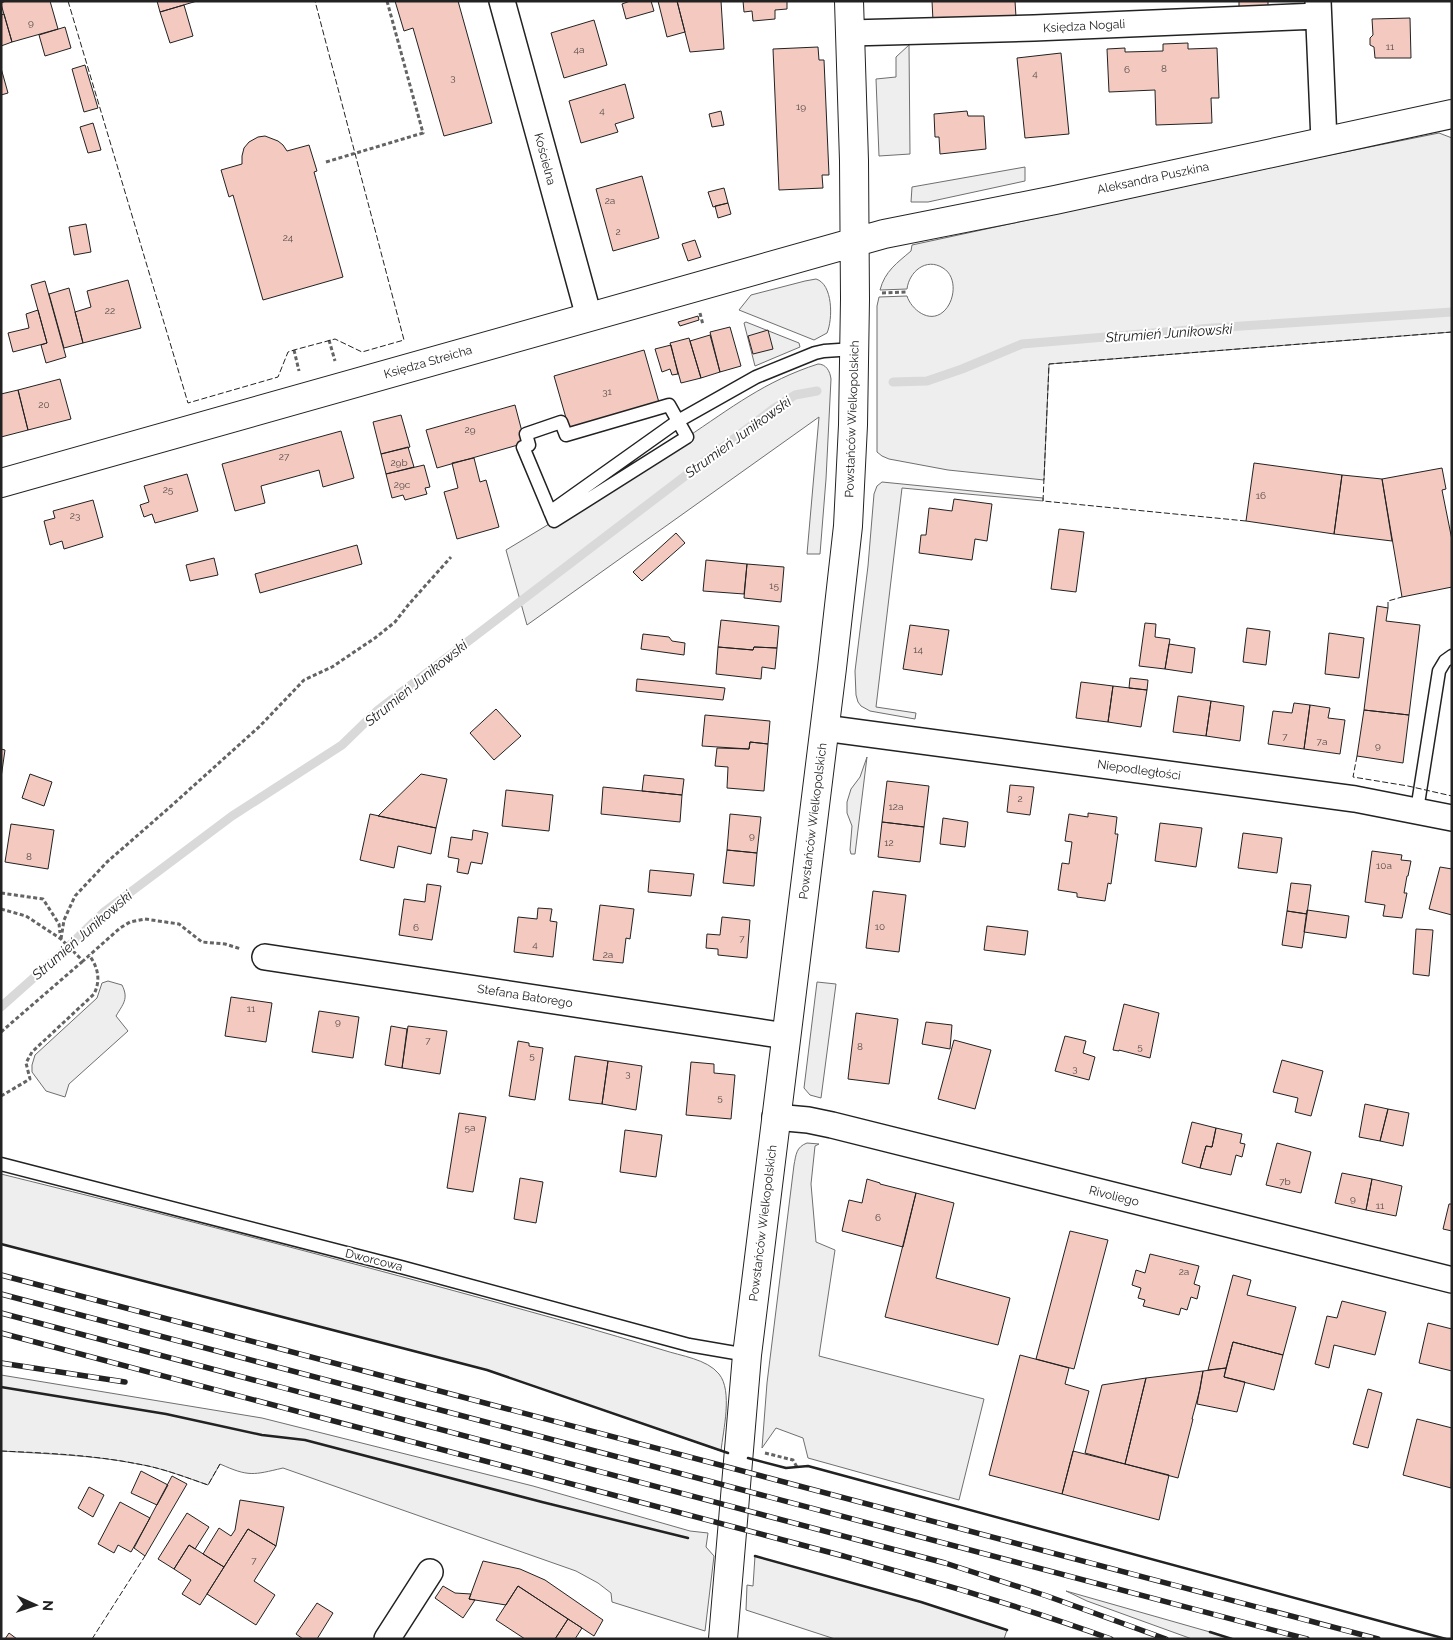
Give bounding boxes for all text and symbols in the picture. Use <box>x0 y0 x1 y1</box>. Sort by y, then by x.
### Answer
house number: 9 <box>28 17 34 28</box>
street label: Księdza Nogali <box>1043 17 1125 35</box>
house number: 11 <box>1386 41 1395 52</box>
house number: 4a <box>574 44 584 55</box>
house number: 8 <box>1161 63 1167 74</box>
house number: 6 <box>1124 64 1130 75</box>
house number: 4 <box>1032 68 1038 79</box>
house number: 3 <box>450 72 456 83</box>
house number: 19 <box>796 101 806 112</box>
house number: 4 <box>599 105 605 116</box>
street label: Kościelna <box>531 131 559 187</box>
street label: Aleksandra Puszkina <box>1096 159 1210 197</box>
house number: 2a <box>605 195 615 206</box>
house number: 2 <box>615 226 621 237</box>
house number: 24 <box>283 232 294 243</box>
house number: 22 <box>105 305 115 316</box>
water label: Strumień Junikowski <box>1104 321 1234 345</box>
street label: Powstańców Wielkopolskich <box>842 340 862 498</box>
street label: Księdza Streicha <box>382 343 474 381</box>
house number: 31 <box>602 386 613 397</box>
water label: Strumień Junikowski <box>681 393 795 481</box>
house number: 20 <box>38 399 50 410</box>
house number: 29 <box>464 424 476 435</box>
house number: 27 <box>279 451 290 462</box>
house number: 29b <box>390 457 408 468</box>
house number: 29c <box>394 479 411 490</box>
house number: 25 <box>163 484 174 495</box>
house number: 16 <box>1256 490 1266 501</box>
house number: 23 <box>70 510 80 521</box>
house number: 15 <box>769 580 779 591</box>
water label: Strumień Junikowski <box>361 636 471 730</box>
house number: 14 <box>913 644 923 655</box>
house number: 7 <box>1282 731 1288 742</box>
house number: 7a <box>1317 736 1327 747</box>
house number: 9 <box>1375 740 1381 751</box>
street label: Powstańców Wielkopolskich <box>796 742 830 900</box>
street label: Niepodległości <box>1096 757 1182 783</box>
house number: 2 <box>1017 793 1023 804</box>
house number: 12a <box>889 801 903 812</box>
house number: 9 <box>749 830 755 841</box>
house number: 12 <box>884 837 894 848</box>
house number: 8 <box>26 851 32 862</box>
house number: 10a <box>1376 860 1392 871</box>
water label: Strumień Junikowski <box>28 887 136 983</box>
house number: 10 <box>875 921 885 932</box>
house number: 6 <box>413 922 419 933</box>
house number: 7 <box>739 933 745 944</box>
house number: 4 <box>532 939 538 950</box>
house number: 2a <box>603 949 613 960</box>
street label: Stefana Batorego <box>476 982 574 1010</box>
house number: 11 <box>247 1003 256 1014</box>
house number: 9 <box>335 1016 341 1027</box>
house number: 7 <box>425 1035 431 1046</box>
house number: 8 <box>857 1041 863 1052</box>
house number: 5 <box>1137 1041 1143 1052</box>
house number: 5 <box>529 1050 535 1061</box>
house number: 3 <box>1072 1063 1078 1074</box>
house number: 3 <box>625 1068 631 1079</box>
house number: 5 <box>717 1092 723 1103</box>
house number: 5a <box>465 1122 475 1133</box>
street label: Powstańców Wielkopolskich <box>746 1144 780 1302</box>
house number: 7b <box>1279 1176 1291 1187</box>
street label: Rivoliego <box>1087 1183 1141 1209</box>
house number: 9 <box>1350 1193 1356 1204</box>
house number: 11 <box>1376 1200 1385 1211</box>
house number: 6 <box>875 1212 881 1223</box>
street label: Dworcowa <box>344 1246 404 1274</box>
house number: 2a <box>1179 1266 1189 1277</box>
house number: 7 <box>251 1555 257 1566</box>
north arrow <box>10 1580 60 1630</box>
text: N <box>40 1600 56 1611</box>

